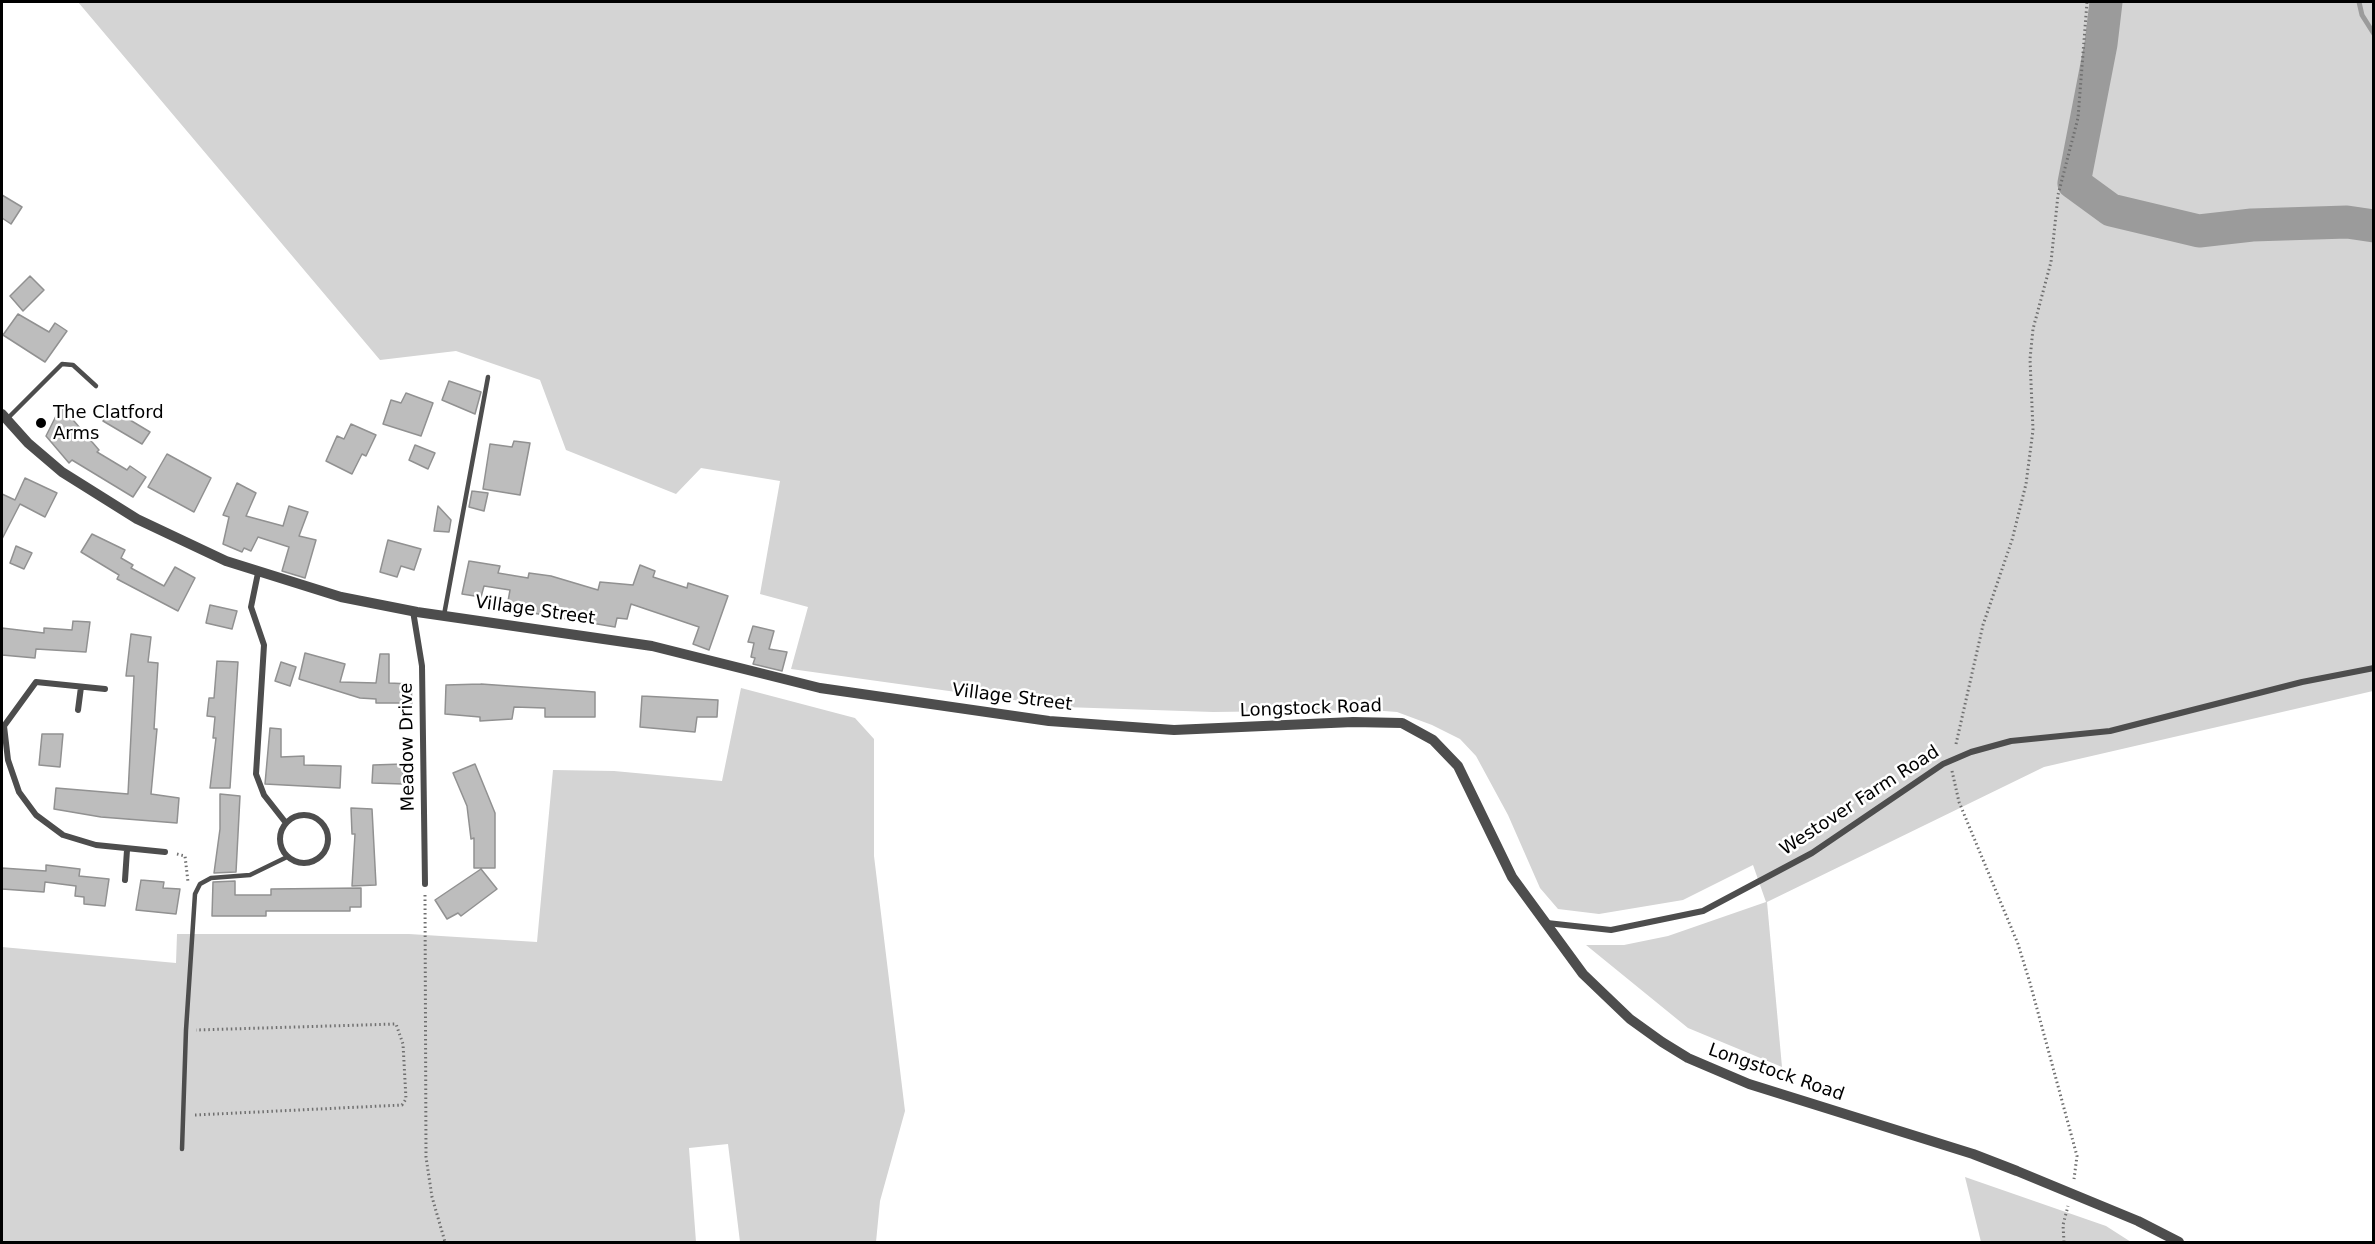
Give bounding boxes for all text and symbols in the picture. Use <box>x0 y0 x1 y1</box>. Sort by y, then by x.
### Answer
place label: The Clatford Arms <box>53 402 164 444</box>
marker: The Clatford Arms <box>34 416 48 430</box>
street label: Village Street <box>474 592 596 630</box>
street label: Village Street <box>951 680 1073 716</box>
street label: Meadow Drive <box>396 683 420 811</box>
street label: Longstock Road <box>1240 696 1382 722</box>
street label: Westover Farm Road <box>1776 741 1944 861</box>
street label: Longstock Road <box>1705 1040 1847 1106</box>

